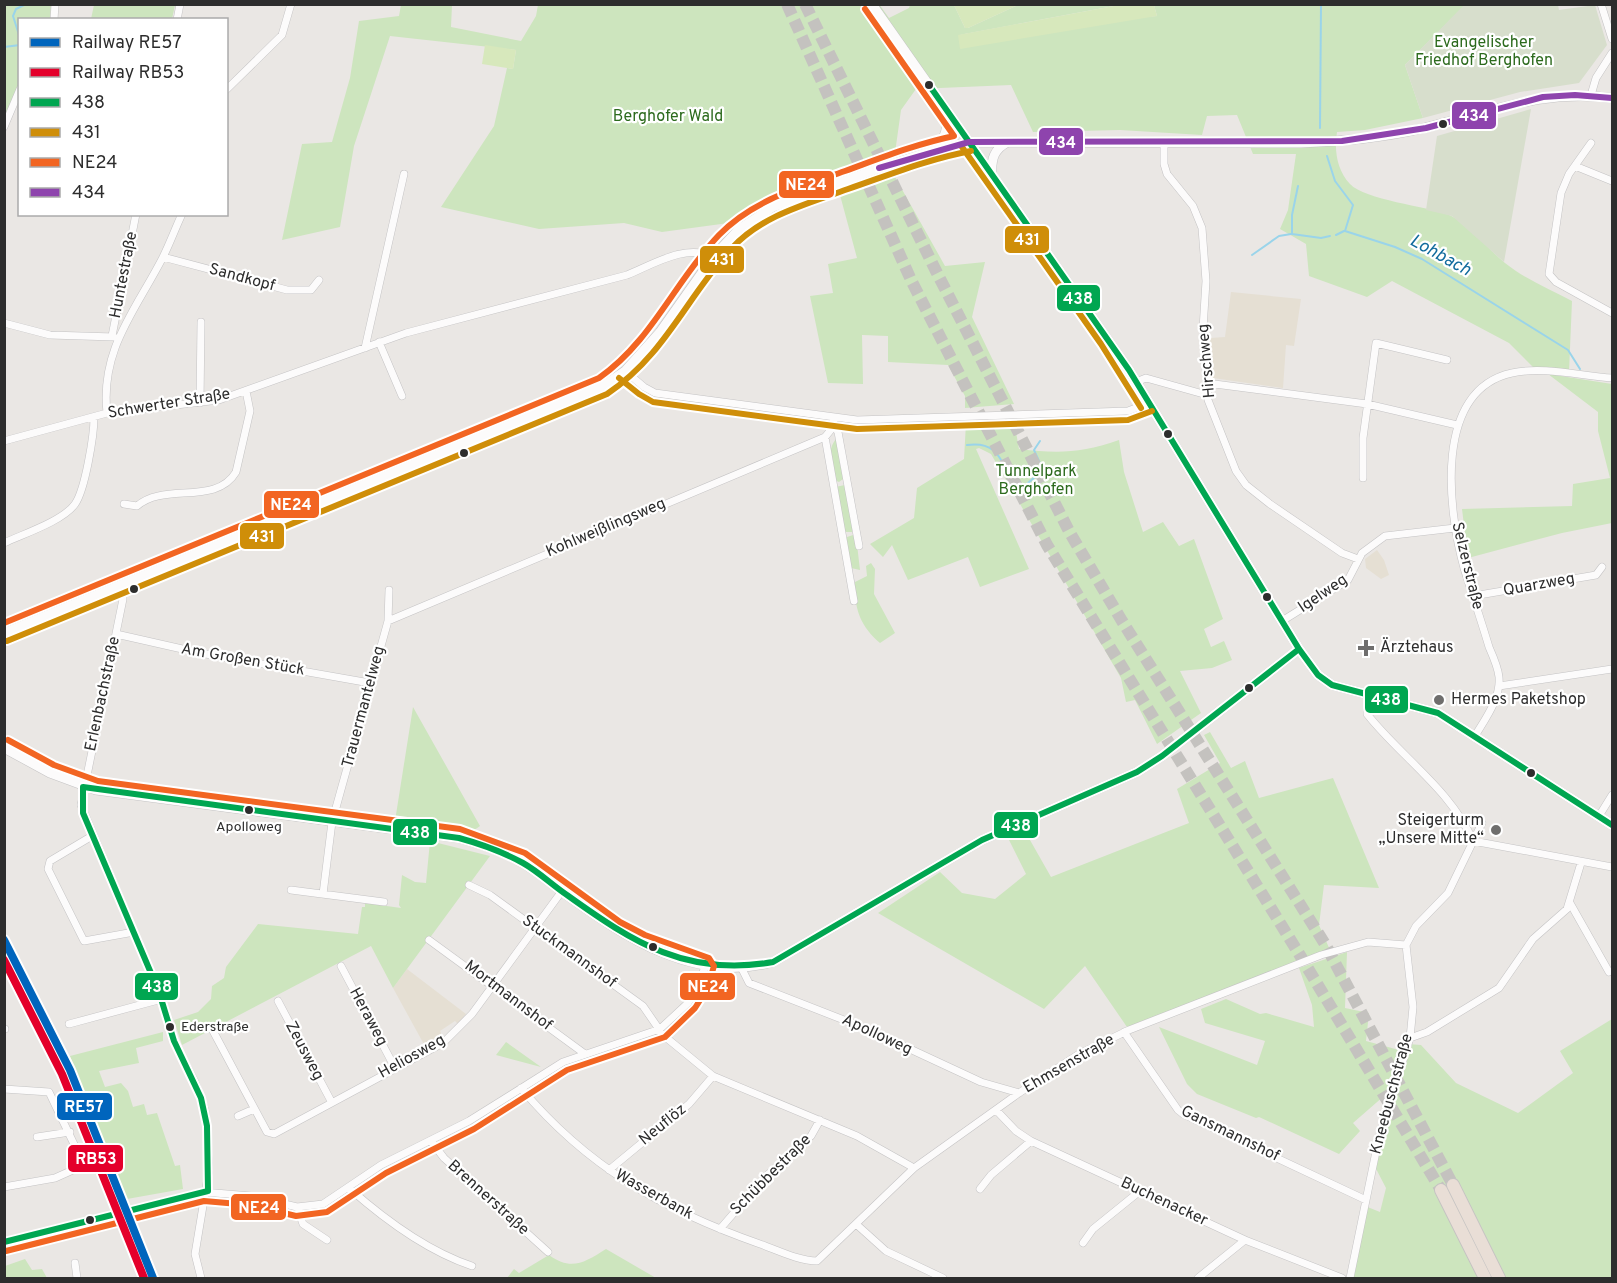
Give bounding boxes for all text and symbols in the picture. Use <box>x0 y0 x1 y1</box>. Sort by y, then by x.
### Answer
legend <box>18 18 228 216</box>
text: Railway RE57 <box>72 32 182 55</box>
park label: Evangelischer Friedhof Berghofen <box>1415 33 1553 71</box>
text: Railway RB53 <box>72 62 184 85</box>
unlabelled marker <box>923 79 935 91</box>
text: 438 <box>72 92 105 115</box>
line badge: 434 <box>1451 101 1497 130</box>
park label: Berghofer Wald <box>613 107 723 127</box>
text: 434 <box>1459 107 1489 127</box>
unlabelled marker <box>1437 118 1449 130</box>
text: 431 <box>72 122 101 145</box>
line badge: 434 <box>1038 127 1084 156</box>
text: 434 <box>1046 134 1076 154</box>
text: NE24 <box>72 152 117 175</box>
line badge: NE24 <box>778 170 835 199</box>
text: NE24 <box>785 176 827 196</box>
text: 434 <box>72 182 105 205</box>
line badge: 431 <box>1004 225 1050 254</box>
street label: Huntestraße <box>106 230 142 320</box>
water label: Lohbach <box>1405 230 1475 282</box>
text: 431 <box>1014 231 1040 251</box>
line badge: 431 <box>699 245 745 274</box>
text: 431 <box>709 251 735 271</box>
street label: Sandkopf <box>207 260 278 297</box>
line badge: 438 <box>1056 284 1101 312</box>
text: 438 <box>1063 290 1093 310</box>
street label: Hirschweg <box>1194 323 1220 399</box>
street label: Schwerter Straße <box>106 384 232 424</box>
unlabelled marker <box>1162 428 1174 440</box>
unlabelled marker <box>458 447 470 459</box>
park label: Tunnelpark Berghofen <box>995 462 1077 500</box>
line badge: NE24 <box>263 490 320 519</box>
street label: Kohlweißlingsweg <box>543 494 669 562</box>
text: NE24 <box>270 496 312 516</box>
street label: Selzerstraße <box>1446 520 1488 612</box>
line badge: 431 <box>239 522 285 550</box>
text: 431 <box>249 528 275 548</box>
street label: Quarzweg <box>1502 569 1576 601</box>
street label: Igelweg <box>1294 570 1352 618</box>
unlabelled marker <box>128 583 140 595</box>
unlabelled marker <box>1261 591 1273 603</box>
street label: Erlenbachstraße <box>81 635 125 753</box>
place label: Ärztehaus <box>1380 637 1454 658</box>
street label: Am Großen Stück <box>180 639 306 681</box>
marker: Ärztehaus <box>1357 639 1375 657</box>
street label: Trauermantelweg <box>338 644 390 770</box>
unlabelled marker <box>1243 682 1255 694</box>
line badge: 438 <box>1364 685 1409 714</box>
place label: Hermes Paketshop <box>1451 690 1586 710</box>
text: 438 <box>1371 691 1401 711</box>
marker: Hermes Paketshop <box>1432 693 1446 707</box>
unlabelled marker <box>1525 767 1537 779</box>
marker: Apolloweg <box>243 804 255 816</box>
line badge: 438 <box>993 811 1039 839</box>
place label: Steigerturm „Unsere Mitte“ <box>1379 811 1484 849</box>
text: 438 <box>1001 817 1031 837</box>
line badge: 438 <box>392 818 438 846</box>
place label: Apolloweg <box>216 819 282 836</box>
marker: Steigerturm „Unsere Mitte“ <box>1489 823 1503 837</box>
text: 438 <box>400 824 430 844</box>
street label: Stuckmannshof <box>518 911 621 993</box>
unlabelled marker <box>647 941 659 953</box>
street label: Mortmannshof <box>460 956 556 1036</box>
line badge: 438 <box>134 972 179 1001</box>
line badge: NE24 <box>679 972 736 1001</box>
text: 438 <box>142 978 172 998</box>
text: NE24 <box>687 978 729 998</box>
street label: Heraweg <box>344 984 392 1050</box>
street label: Apolloweg <box>839 1010 915 1060</box>
street label: Zeusweg <box>280 1018 328 1084</box>
place label: Ederstraße <box>181 1019 249 1036</box>
marker: Ederstraße <box>164 1021 176 1033</box>
street label: Heliosweg <box>375 1030 449 1084</box>
street label: Ehmsenstraße <box>1020 1030 1118 1098</box>
street label: Kneebuschstraße <box>1366 1031 1418 1157</box>
line badge: RE57 <box>56 1092 113 1121</box>
text: RE57 <box>64 1098 104 1118</box>
street label: Neuflöz <box>635 1100 691 1150</box>
street label: Gansmannshof <box>1177 1101 1283 1167</box>
street label: Schübbestraße <box>726 1130 816 1220</box>
line badge: RB53 <box>67 1144 124 1173</box>
text: RB53 <box>75 1150 117 1170</box>
street label: Brennerstraße <box>443 1156 533 1240</box>
street label: Wasserbank <box>611 1165 697 1225</box>
street label: Buchenacker <box>1117 1173 1211 1231</box>
line badge: NE24 <box>230 1193 287 1221</box>
text: NE24 <box>238 1199 280 1219</box>
unlabelled marker <box>84 1214 96 1226</box>

